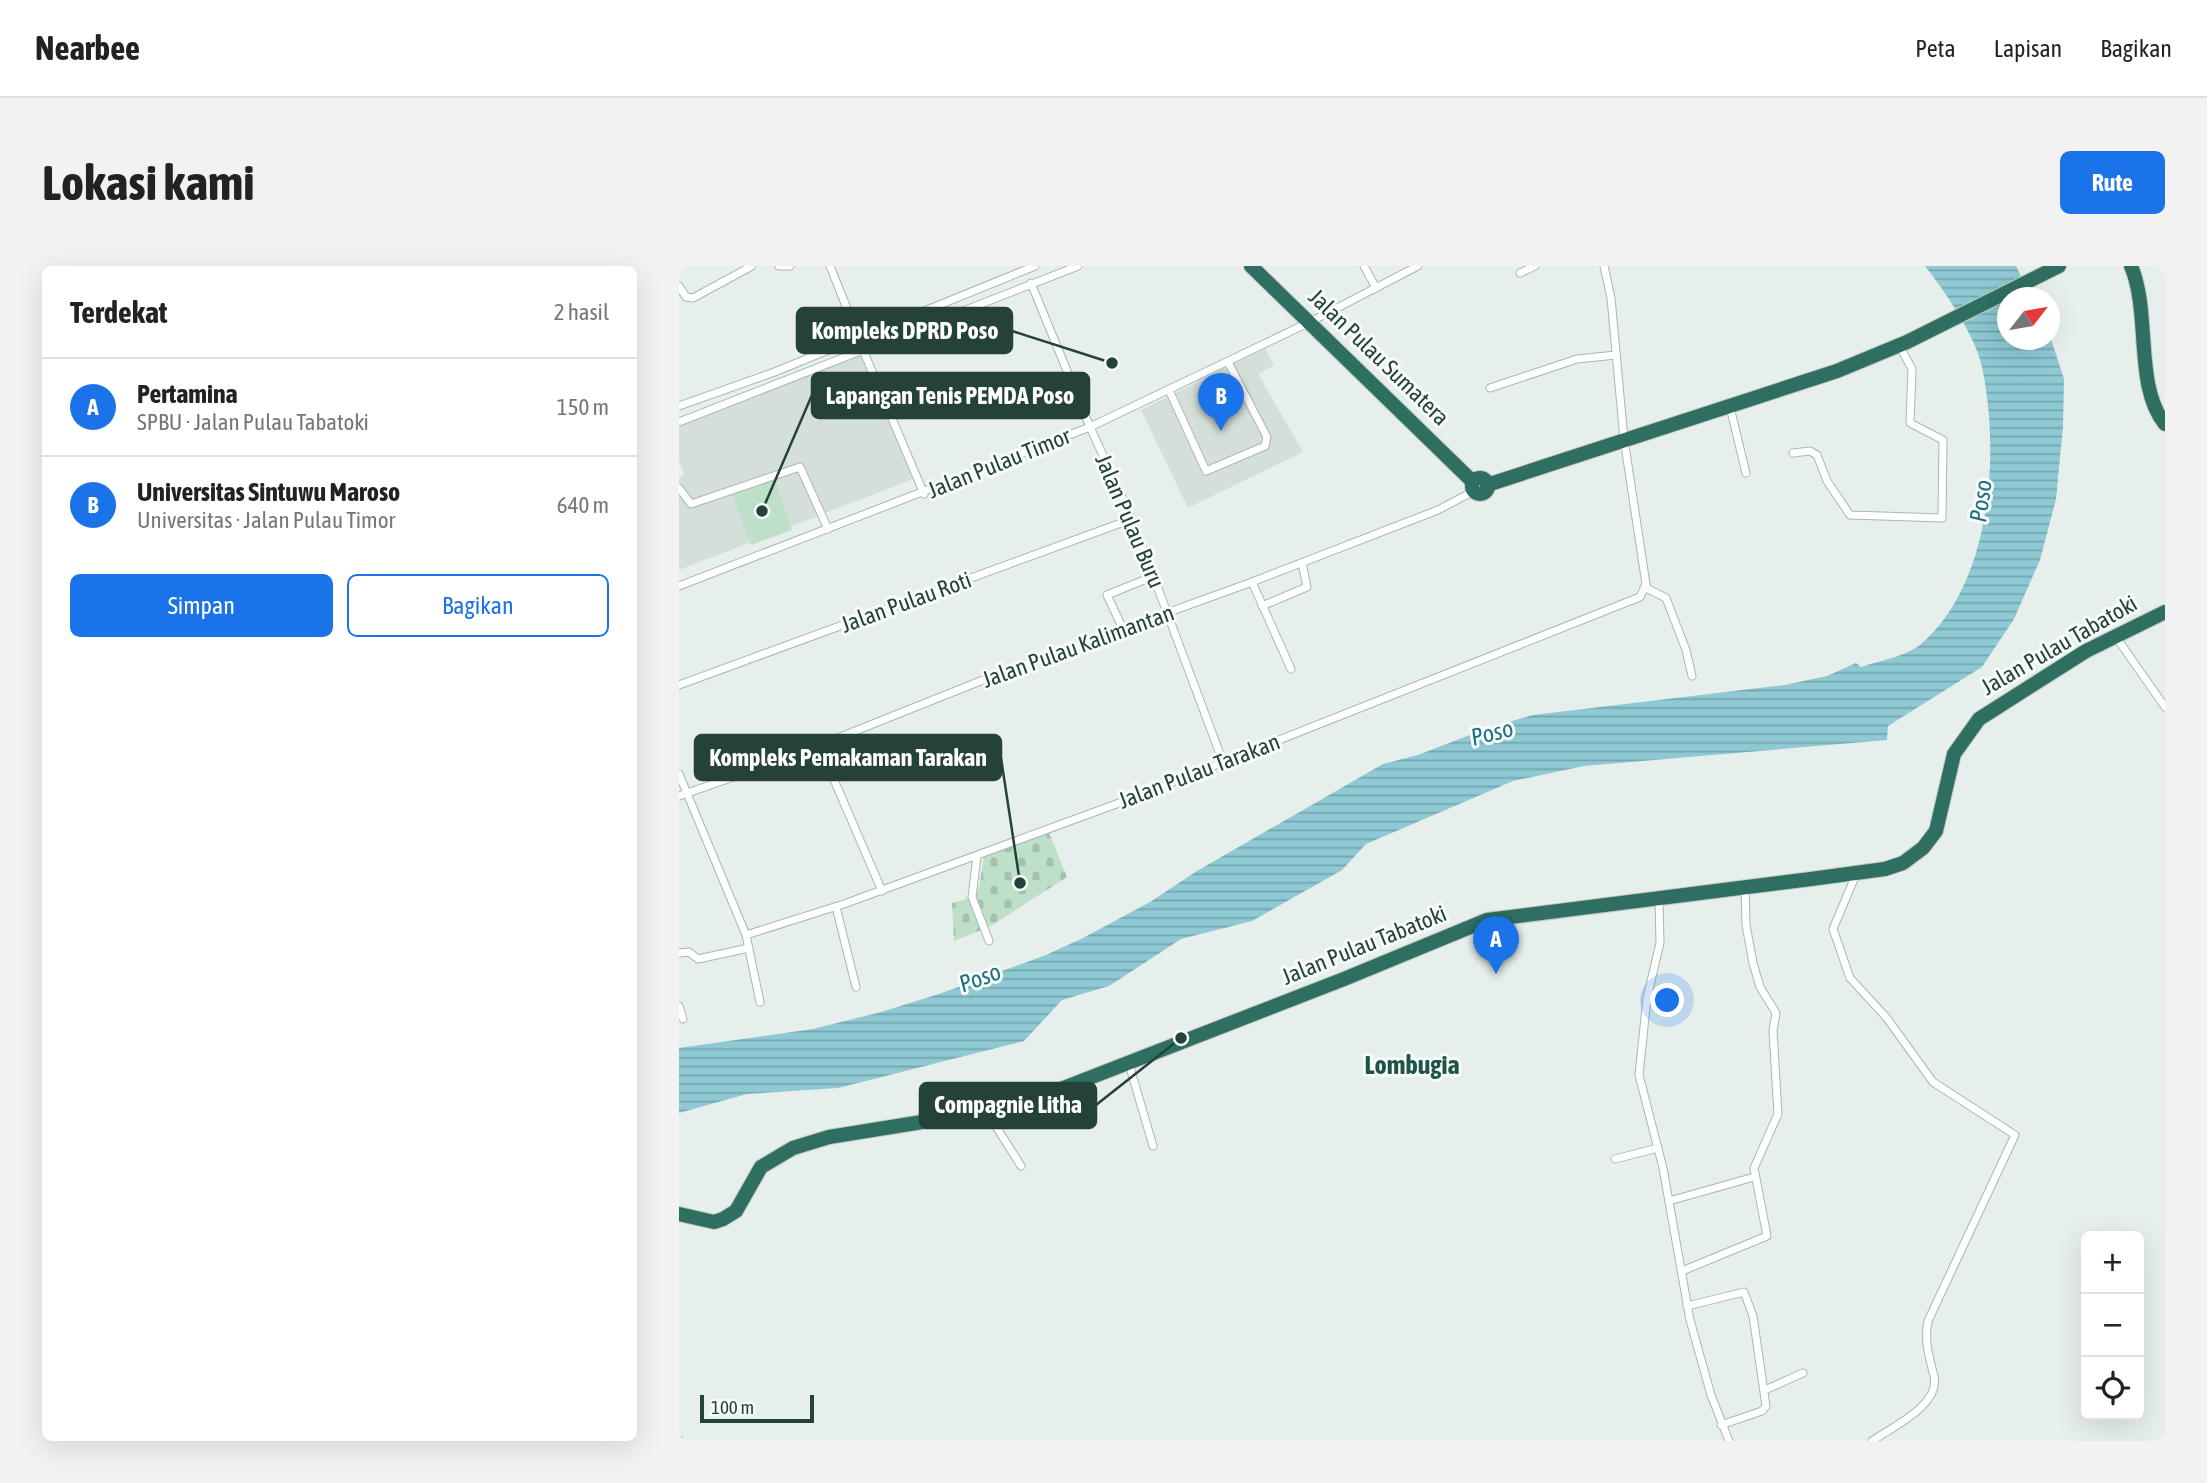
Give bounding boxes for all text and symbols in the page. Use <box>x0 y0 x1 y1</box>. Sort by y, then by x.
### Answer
text: Nearbee <box>35 29 140 67</box>
text: Peta <box>1915 35 1956 62</box>
text: Lapisan <box>1994 35 2062 62</box>
text: Bagikan <box>2100 35 2172 62</box>
button: Rute <box>2060 151 2165 214</box>
text: Lokasi kami <box>42 154 255 210</box>
street label: Jalan Pulau Sumatera <box>1304 284 1454 430</box>
north arrow <box>1997 287 2060 350</box>
text: Terdekat <box>70 295 167 329</box>
text: 2 hasil <box>554 299 609 325</box>
callout: Kompleks DPRD Poso <box>797 308 1012 353</box>
text: Kompleks DPRD Poso <box>811 317 999 344</box>
callout: Lapangan Tenis PEMDA Poso <box>812 373 1089 418</box>
pin: B <box>1198 373 1244 431</box>
text: Pertamina <box>137 379 238 409</box>
text: Lapangan Tenis PEMDA Poso <box>826 382 1074 409</box>
text: A <box>87 394 99 420</box>
text: 150 m <box>557 394 609 420</box>
text: SPBU · Jalan Pulau Tabatoki <box>137 409 369 435</box>
street label: Jalan Pulau Timor <box>924 422 1075 503</box>
street label: Jalan Pulau Buru <box>1090 450 1170 592</box>
text: Universitas Sintuwu Maroso <box>137 477 400 507</box>
water label: Poso <box>1964 478 1997 524</box>
text: B <box>88 492 98 518</box>
text: 640 m <box>557 492 609 518</box>
text: Universitas · Jalan Pulau Timor <box>137 507 395 533</box>
street label: Jalan Pulau Roti <box>837 566 975 638</box>
button: Simpan <box>70 574 333 637</box>
button: Bagikan <box>347 574 609 637</box>
street label: Jalan Pulau Tabatoki <box>1977 590 2141 700</box>
street label: Jalan Pulau Kalimantan <box>978 599 1178 693</box>
water label: Poso <box>1468 714 1516 751</box>
street label: Jalan Pulau Tarakan <box>1115 728 1283 814</box>
callout: Kompleks Pemakaman Tarakan <box>695 735 1001 780</box>
text: Kompleks Pemakaman Tarakan <box>709 744 987 771</box>
street label: Jalan Pulau Tabatoki <box>1278 900 1450 990</box>
pin: A <box>1473 916 1519 974</box>
water label: Poso <box>955 958 1004 997</box>
your location <box>1650 983 1684 1017</box>
district label: Lombugia <box>1364 1050 1460 1080</box>
callout: Compagnie Litha <box>920 1083 1096 1128</box>
text: Compagnie Litha <box>934 1091 1082 1118</box>
map controls <box>2081 1231 2144 1420</box>
button: + <box>2081 1231 2144 1294</box>
button: − <box>2081 1294 2144 1357</box>
button: locate <box>2081 1357 2144 1420</box>
scale bar <box>700 1392 814 1424</box>
text: 100 m <box>711 1396 754 1418</box>

